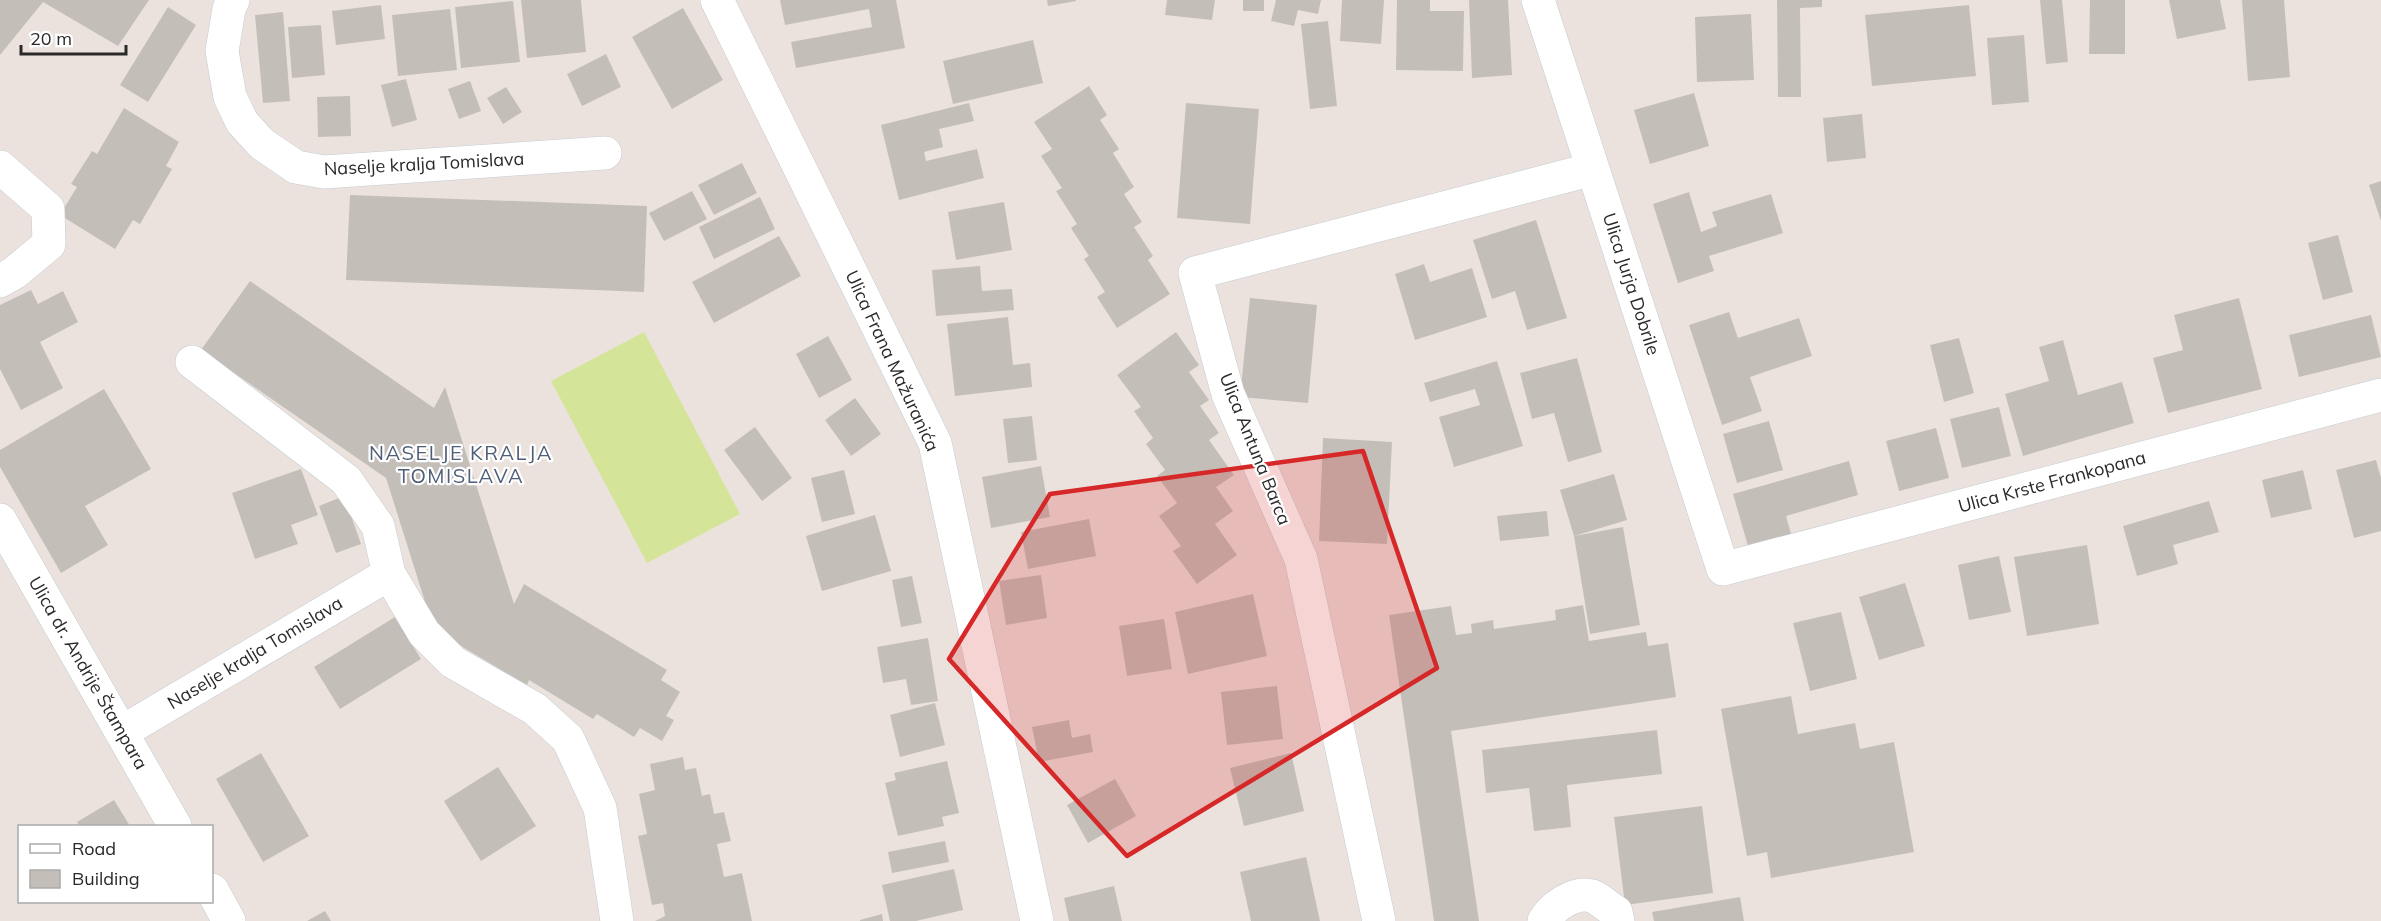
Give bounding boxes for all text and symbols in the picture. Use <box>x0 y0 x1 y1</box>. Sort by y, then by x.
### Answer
scale bar <box>21 18 126 56</box>
text: 20 m <box>30 27 72 50</box>
street label: Naselje kralja Tomislava <box>323 147 525 180</box>
street label: Ulica Jurja Dobrile <box>1598 210 1665 358</box>
street label: Ulica Frana Mažuranića <box>840 267 944 455</box>
street label: Ulica Antuna Barca <box>1215 370 1296 528</box>
district label: NASELJE KRALJA TOMISLAVA <box>369 440 553 488</box>
street label: Ulica Krste Frankopana <box>1955 445 2148 518</box>
street label: Ulica dr. Andrije Štampara <box>24 572 153 773</box>
street label: Naselje kralja Tomislava <box>163 591 347 714</box>
legend <box>18 825 213 903</box>
text: Road <box>72 837 116 860</box>
text: Building <box>72 867 140 890</box>

